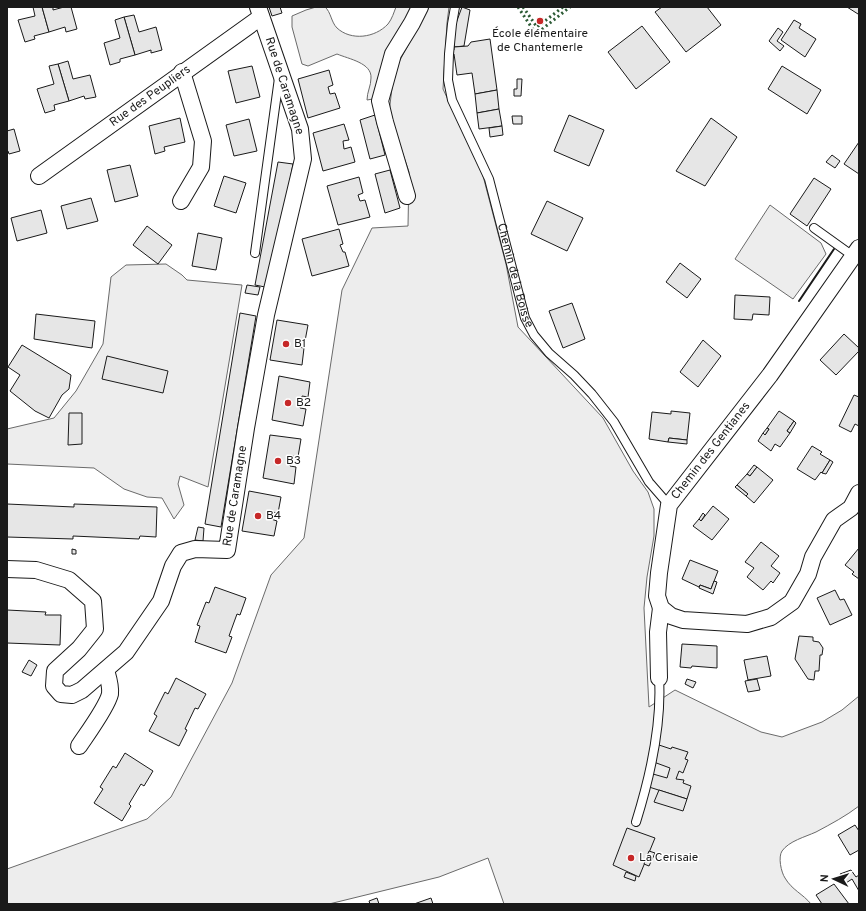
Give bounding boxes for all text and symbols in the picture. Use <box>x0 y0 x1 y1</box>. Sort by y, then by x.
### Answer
marker: École élémentaire de Chantemerle <box>535 16 545 26</box>
place label: École élémentaire de Chantemerle <box>492 26 588 56</box>
street label: Rue de Caramagne <box>261 35 307 137</box>
street label: Rue des Peupliers <box>107 62 194 131</box>
street label: Chemin de la Boisse <box>493 222 537 331</box>
place label: B1 <box>294 336 306 352</box>
marker: B1 <box>281 339 291 349</box>
place label: B2 <box>296 395 311 411</box>
marker: B2 <box>283 398 293 408</box>
street label: Chemin des Gentianes <box>668 399 754 503</box>
street label: Rue de Caramagne <box>220 444 251 548</box>
place label: B3 <box>286 453 301 469</box>
marker: B3 <box>273 456 283 466</box>
place label: B4 <box>266 508 281 524</box>
marker: B4 <box>253 511 263 521</box>
place label: La Cerisaie <box>639 850 698 866</box>
marker: La Cerisaie <box>626 853 636 863</box>
north arrow <box>814 859 854 899</box>
text: N <box>818 874 832 883</box>

